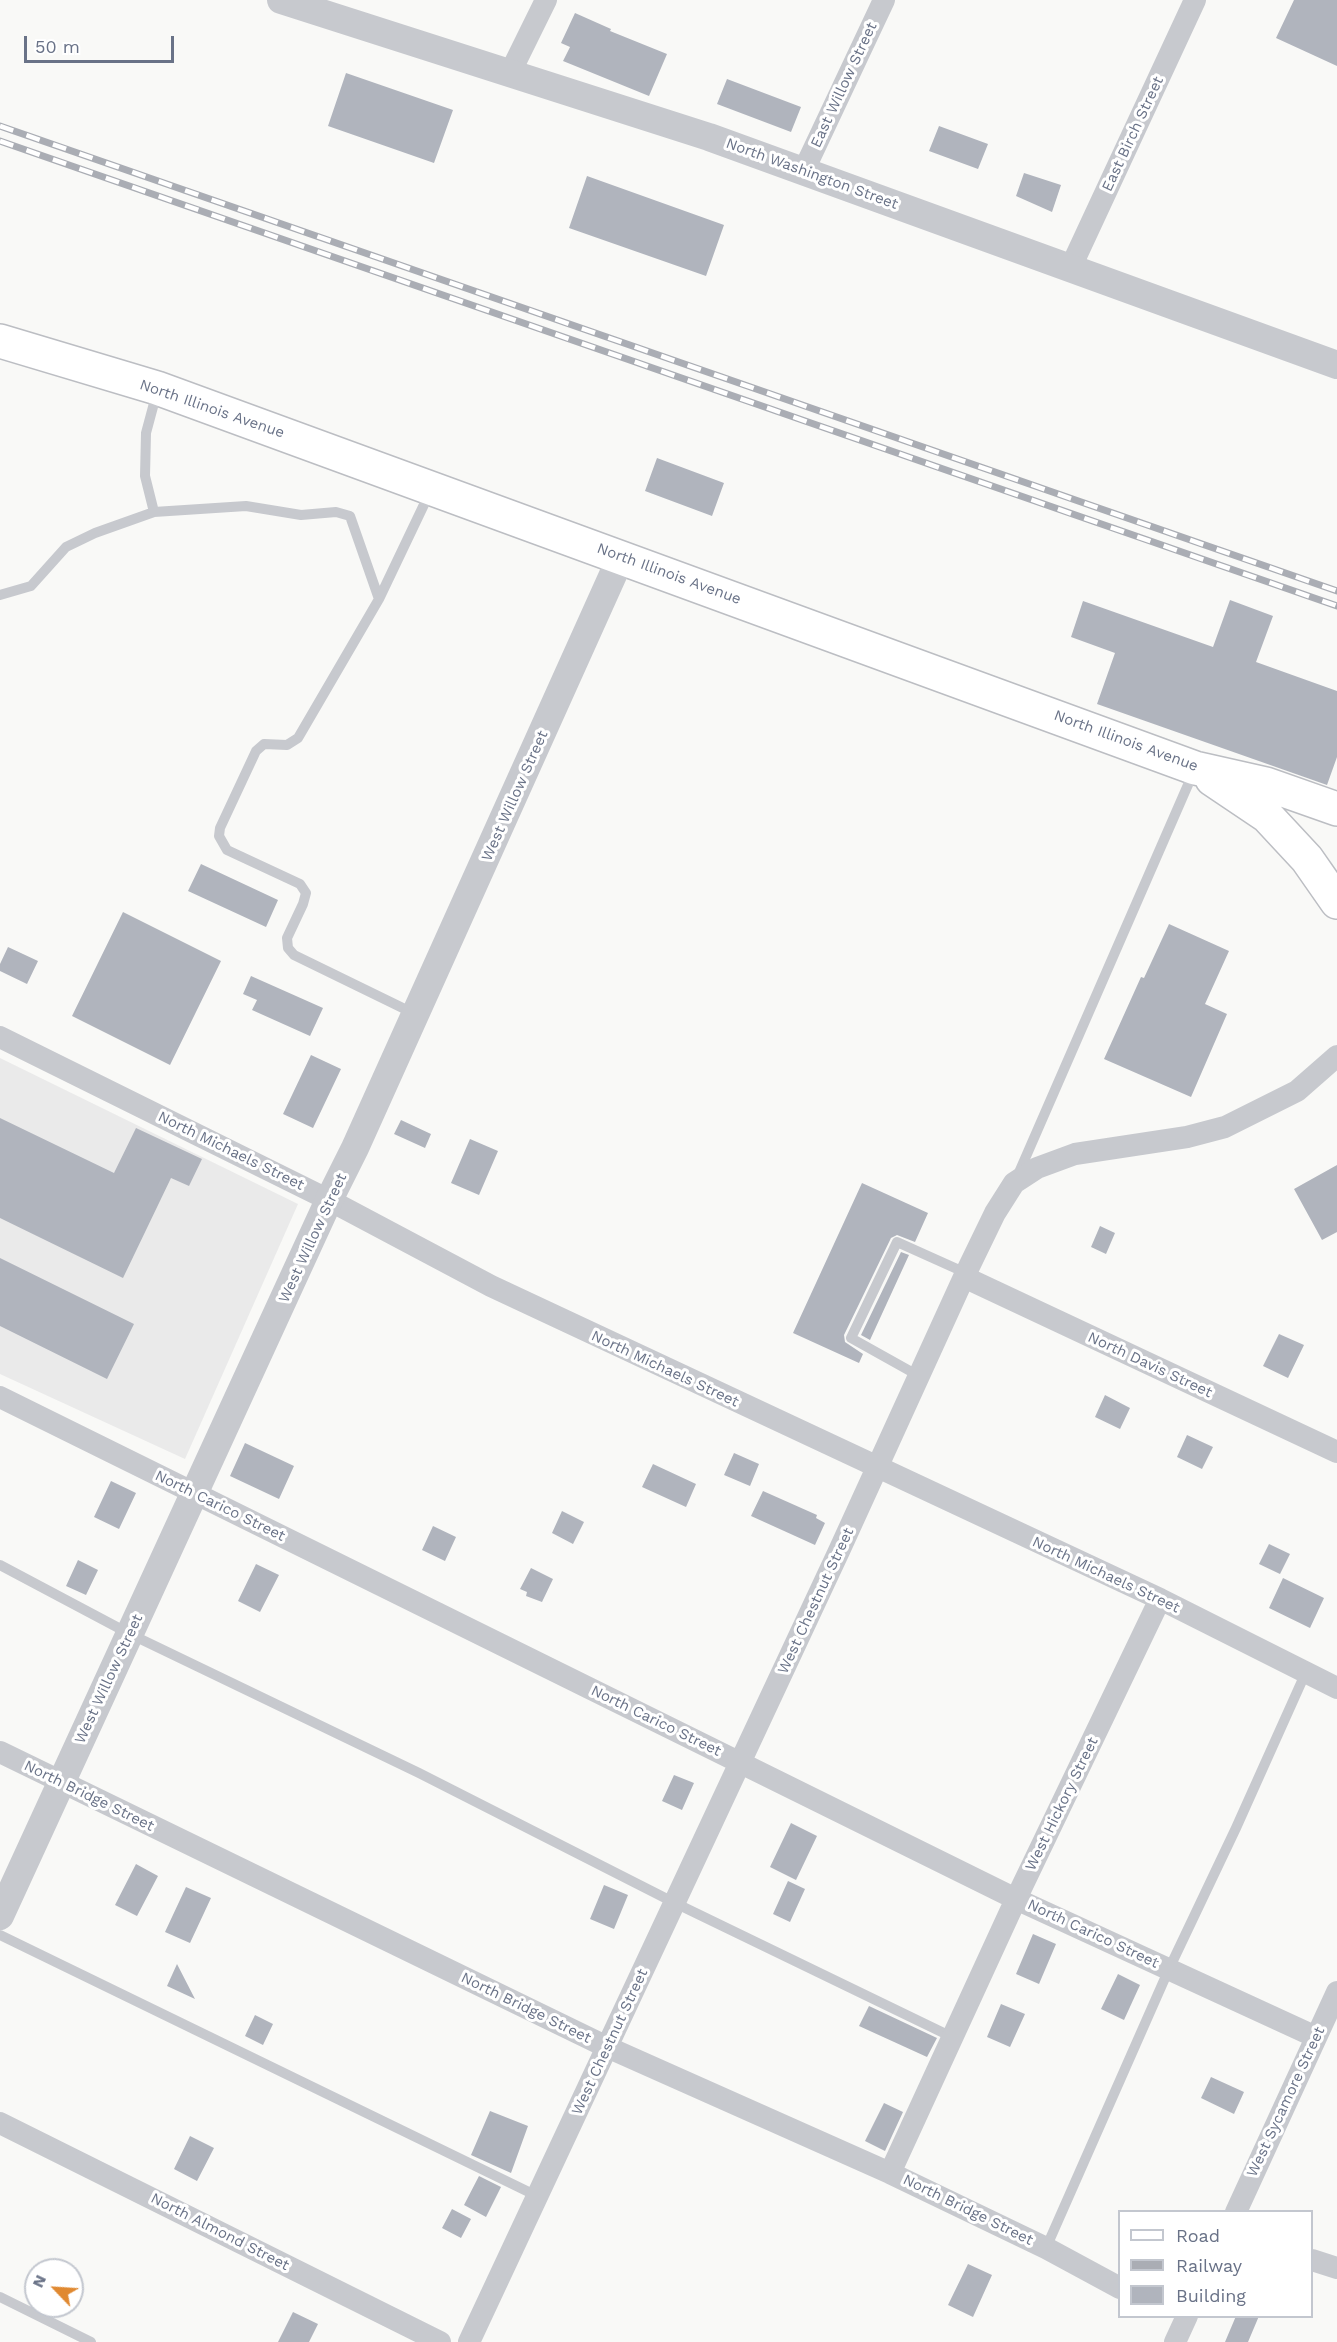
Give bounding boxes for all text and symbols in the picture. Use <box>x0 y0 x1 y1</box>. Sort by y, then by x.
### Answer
street label: East Willow Street <box>807 19 881 151</box>
scale bar <box>27 24 177 62</box>
text: 50 m <box>35 36 80 57</box>
street label: East Birch Street <box>1098 74 1168 194</box>
street label: North Washington Street <box>723 134 901 214</box>
street label: North Illinois Avenue <box>137 376 287 442</box>
street label: North Illinois Avenue <box>594 540 744 608</box>
street label: North Illinois Avenue <box>1051 707 1201 775</box>
street label: West Willow Street <box>478 728 552 864</box>
street label: North Michaels Street <box>155 1108 307 1194</box>
street label: West Willow Street <box>275 1170 351 1306</box>
street label: North Michaels Street <box>588 1327 742 1411</box>
street label: North Davis Street <box>1085 1328 1215 1402</box>
street label: North Carico Street <box>152 1467 288 1545</box>
street label: West Chestnut Street <box>774 1525 858 1677</box>
street label: North Michaels Street <box>1029 1533 1183 1617</box>
street label: West Willow Street <box>71 1611 147 1747</box>
street label: North Carico Street <box>588 1682 724 1760</box>
street label: West Hickory Street <box>1022 1734 1102 1874</box>
street label: North Bridge Street <box>21 1757 157 1835</box>
street label: North Carico Street <box>1024 1896 1162 1972</box>
street label: West Chestnut Street <box>568 1966 652 2118</box>
street label: North Bridge Street <box>458 1969 594 2047</box>
street label: West Sycamore Street <box>1243 2024 1329 2180</box>
street label: North Bridge Street <box>900 2171 1036 2249</box>
street label: North Almond Street <box>148 2189 292 2275</box>
legend <box>1118 2210 1313 2318</box>
text: Road <box>1176 2225 1220 2246</box>
text: Railway <box>1176 2255 1242 2276</box>
north arrow <box>24 2258 84 2318</box>
text: N <box>28 2272 50 2290</box>
text: Building <box>1176 2285 1246 2306</box>

